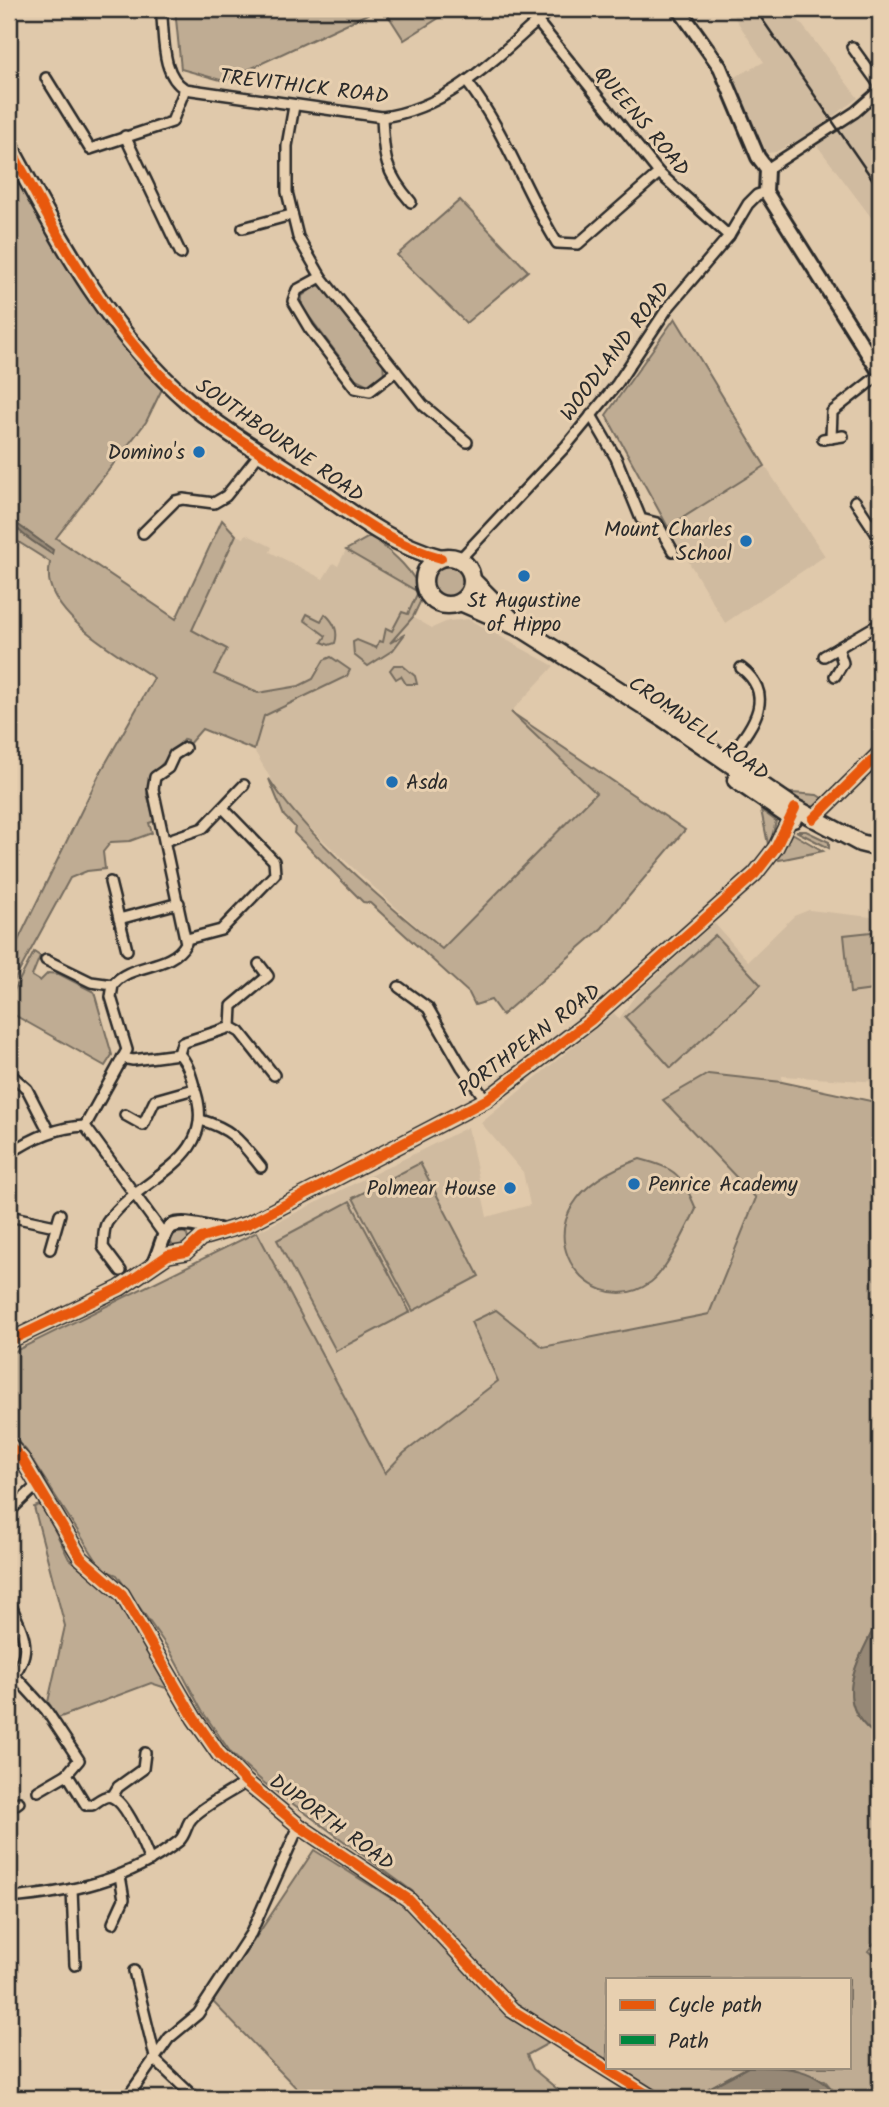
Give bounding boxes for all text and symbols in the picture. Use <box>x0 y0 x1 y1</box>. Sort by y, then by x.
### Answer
street label: QUEENS ROAD <box>585 59 697 185</box>
street label: TREVITHICK ROAD <box>217 61 390 114</box>
street label: WOODLAND ROAD <box>553 275 680 429</box>
street label: SOUTHBOURNE ROAD <box>188 371 370 512</box>
place label: Domino's <box>108 437 185 470</box>
marker: Domino's <box>191 444 207 460</box>
place label: Mount Charles School <box>604 514 732 571</box>
marker: Mount Charles School <box>738 533 754 549</box>
marker: St Augustine of Hippo <box>516 568 532 584</box>
place label: St Augustine of Hippo <box>467 585 581 642</box>
street label: CROMWELL ROAD <box>621 668 776 790</box>
place label: Asda <box>406 767 448 800</box>
marker: Asda <box>384 774 400 790</box>
street label: PORTHPEAN ROAD <box>451 976 609 1106</box>
place label: Penrice Academy <box>648 1169 798 1202</box>
place label: Polmear House <box>366 1173 497 1206</box>
marker: Penrice Academy <box>626 1176 642 1192</box>
marker: Polmear House <box>502 1180 518 1196</box>
street label: DUPORTH ROAD <box>262 1766 401 1880</box>
legend <box>606 1978 850 2068</box>
text: Cycle path <box>668 1990 762 2023</box>
text: Path <box>668 2026 709 2059</box>

